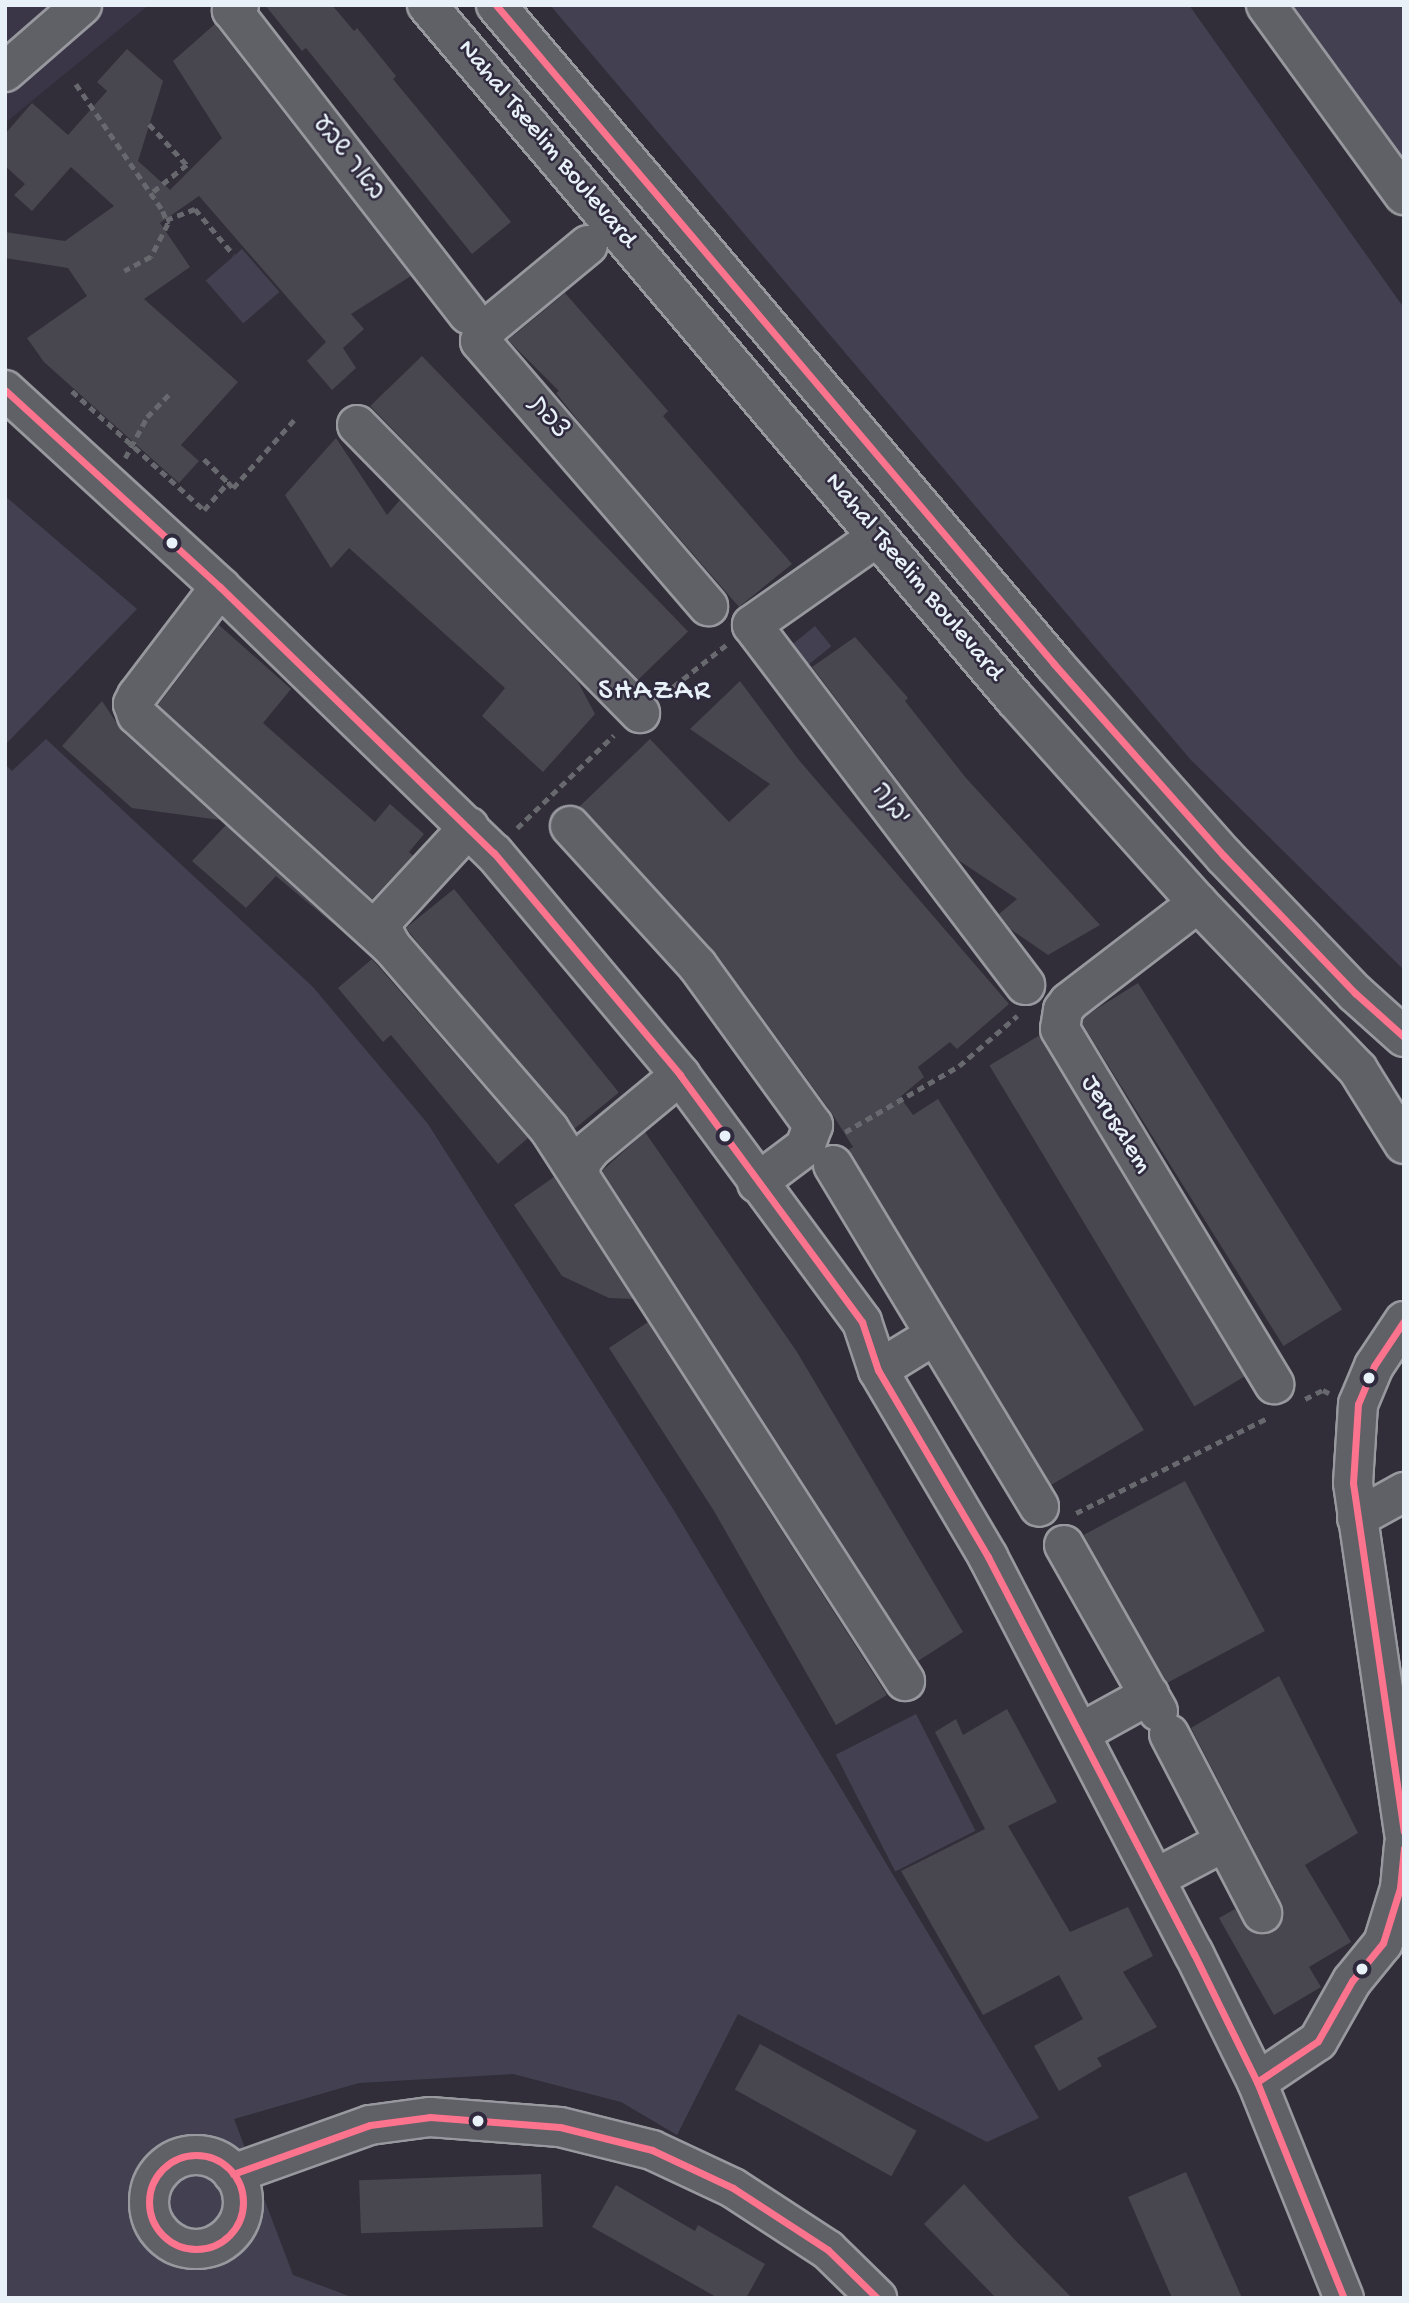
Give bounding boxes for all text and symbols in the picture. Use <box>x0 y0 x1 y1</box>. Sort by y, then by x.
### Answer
street label: Nahal Tseelim Boulevard <box>450 34 642 256</box>
street label: באר שבע <box>304 110 390 208</box>
street label: צפת <box>520 391 574 447</box>
street label: Nahal Tseelim Boulevard <box>817 467 1009 689</box>
unlabelled marker <box>165 536 179 550</box>
district label: SHAZAR <box>599 675 711 711</box>
street label: יבנה <box>863 777 915 833</box>
street label: Jerusalem <box>1073 1070 1157 1180</box>
unlabelled marker <box>718 1129 732 1143</box>
unlabelled marker <box>1362 1371 1376 1385</box>
unlabelled marker <box>1355 1962 1369 1976</box>
unlabelled marker <box>471 2114 485 2128</box>

